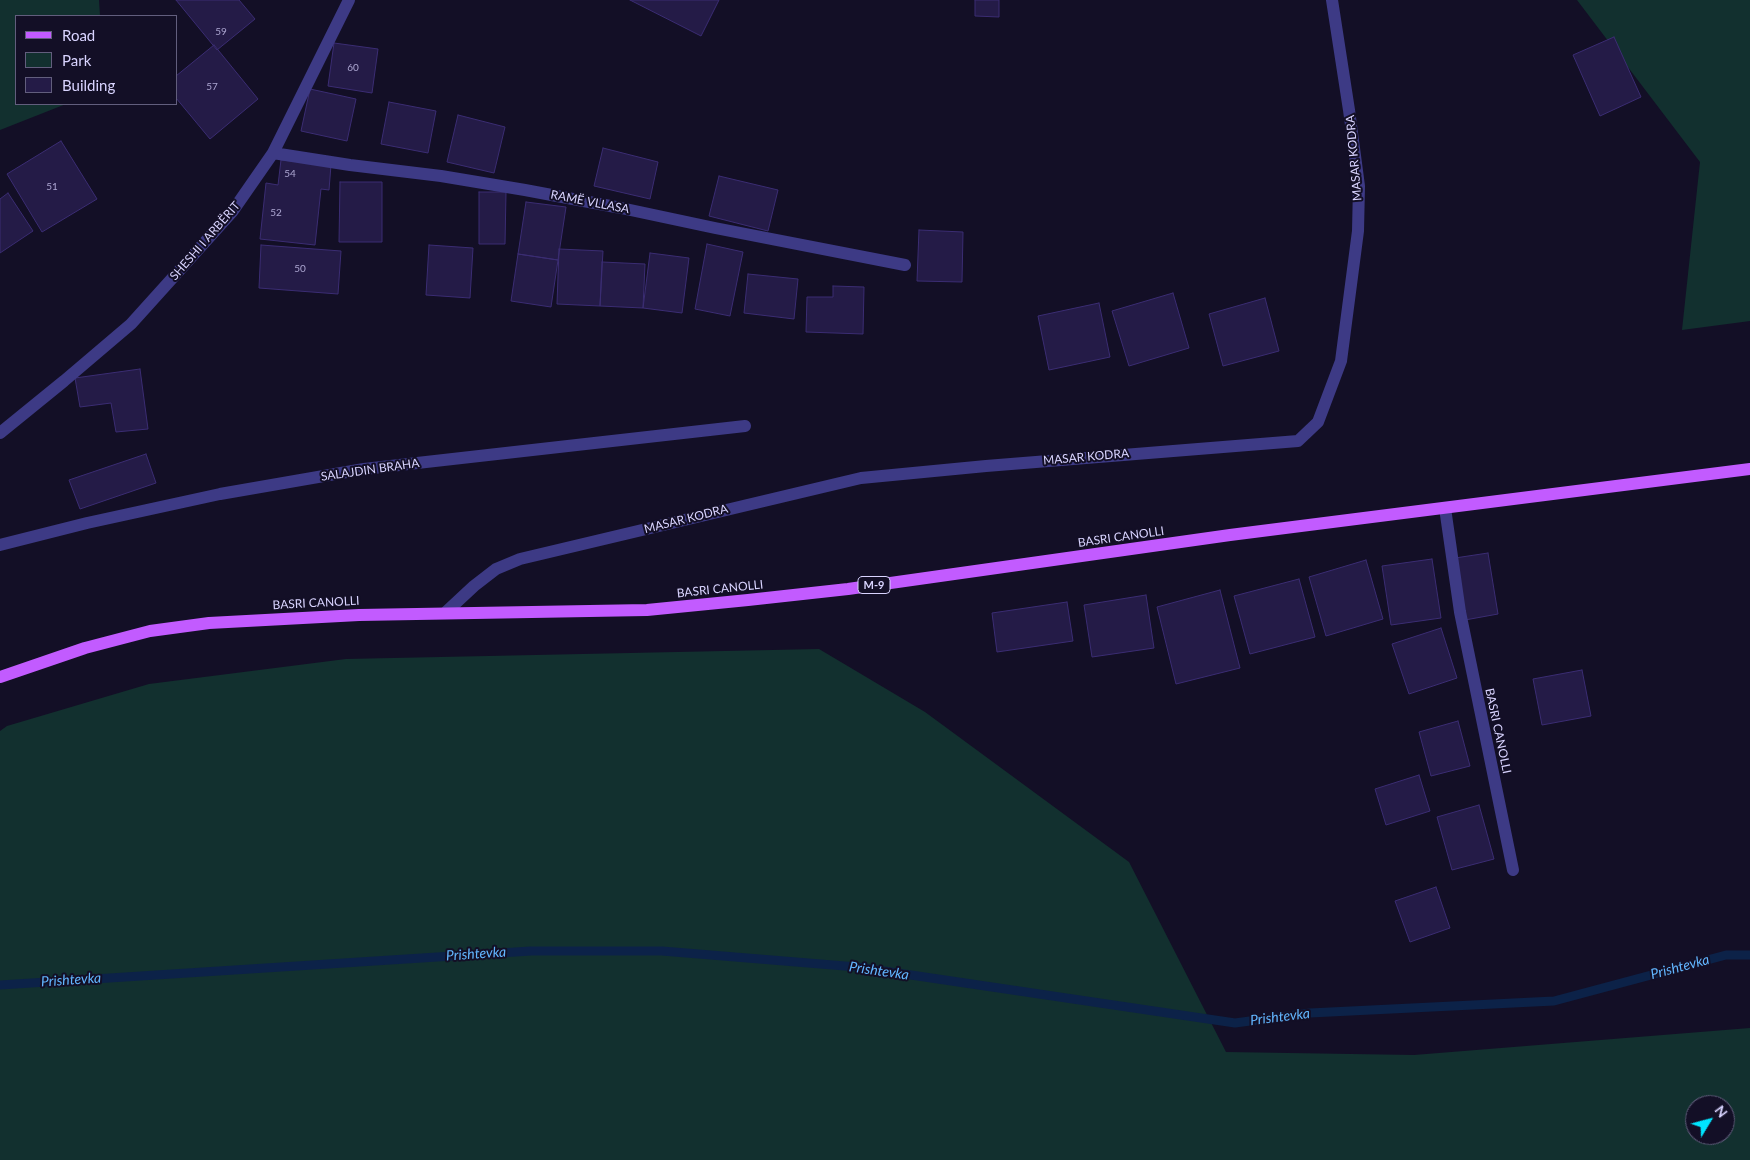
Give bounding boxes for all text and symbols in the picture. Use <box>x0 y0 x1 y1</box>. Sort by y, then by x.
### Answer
legend <box>15 15 178 105</box>
text: Road <box>62 26 95 44</box>
house number: 59 <box>215 26 227 38</box>
text: Park <box>62 51 91 69</box>
house number: 60 <box>347 62 359 74</box>
text: Building <box>62 76 115 94</box>
house number: 57 <box>206 81 218 93</box>
street label: MASAR KODRA <box>1343 114 1365 202</box>
house number: 54 <box>284 168 296 180</box>
house number: 51 <box>46 181 58 193</box>
street label: RAMË VLLASA <box>549 187 631 217</box>
street label: SHESHI I ARBËRIT <box>167 199 243 283</box>
house number: 52 <box>270 207 282 219</box>
house number: 50 <box>294 263 306 275</box>
street label: MASAR KODRA <box>1042 446 1130 468</box>
street label: SALAJDIN BRAHA <box>320 456 420 484</box>
street label: MASAR KODRA <box>642 502 730 536</box>
street label: BASRI CANOLLI <box>1077 524 1165 550</box>
road number: M-9 <box>858 576 890 594</box>
street label: BASRI CANOLLI <box>676 577 764 601</box>
street label: BASRI CANOLLI <box>272 594 360 612</box>
street label: BASRI CANOLLI <box>1482 687 1514 775</box>
water label: Prishtevka <box>445 944 507 964</box>
water label: Prishtevka <box>1649 951 1711 983</box>
water label: Prishtevka <box>848 958 910 984</box>
water label: Prishtevka <box>40 970 102 990</box>
water label: Prishtevka <box>1249 1005 1311 1029</box>
north arrow <box>1685 1095 1735 1145</box>
text: N <box>1712 1102 1732 1121</box>

